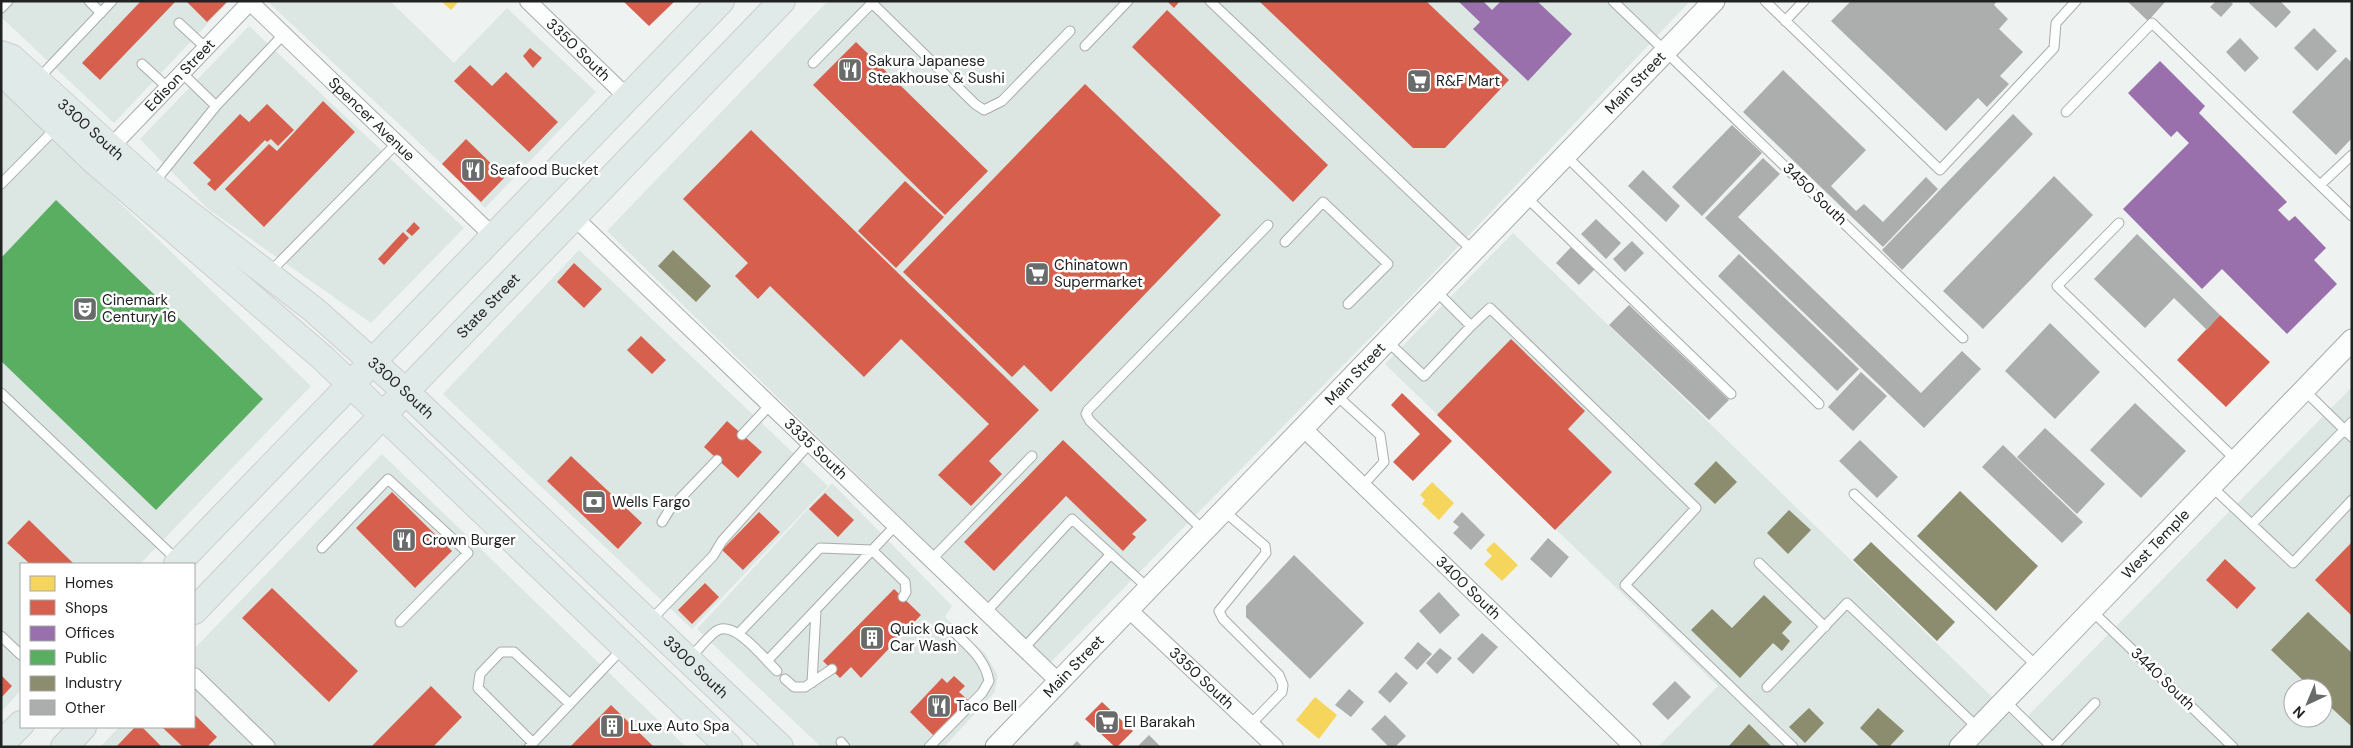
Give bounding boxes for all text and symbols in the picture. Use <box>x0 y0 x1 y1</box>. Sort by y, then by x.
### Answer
street label: 3350 South <box>542 14 615 85</box>
street label: Edison Street <box>140 35 219 116</box>
street label: Main Street <box>1601 47 1670 118</box>
place label: Sakura Japanese Steakhouse & Sushi <box>868 51 1005 88</box>
restaurant icon: Sakura Japanese Steakhouse & Sushi <box>837 57 863 83</box>
supermarket icon: R&F Mart <box>1406 68 1432 94</box>
place label: R&F Mart <box>1436 71 1500 91</box>
street label: Spencer Avenue <box>324 73 419 166</box>
street label: 3300 South <box>53 94 128 165</box>
restaurant icon: Seafood Bucket <box>460 157 486 183</box>
street label: 3450 South <box>1779 158 1851 230</box>
place label: Seafood Bucket <box>490 160 599 180</box>
place label: Chinatown Supermarket <box>1054 255 1143 292</box>
supermarket icon: Chinatown Supermarket <box>1024 261 1050 287</box>
street label: State Street <box>452 269 524 343</box>
place label: Cinemark Century 16 <box>102 290 176 327</box>
theatre icon: Cinemark Century 16 <box>72 296 98 322</box>
street label: Main Street <box>1320 338 1390 409</box>
street label: 3300 South <box>363 352 438 423</box>
street label: 3335 South <box>780 414 852 484</box>
bank icon: Wells Fargo <box>581 489 607 515</box>
place label: Wells Fargo <box>612 492 691 512</box>
street label: West Temple <box>2117 505 2194 583</box>
restaurant icon: Crown Burger <box>391 527 417 553</box>
place label: Crown Burger <box>422 530 516 550</box>
street label: 3400 South <box>1431 552 1505 624</box>
legend <box>20 563 195 728</box>
text: Homes <box>65 573 114 593</box>
text: Shops <box>65 598 108 618</box>
place label: Quick Quack Car Wash <box>890 619 979 656</box>
text: Offices <box>65 623 115 643</box>
building icon: Quick Quack Car Wash <box>859 625 885 651</box>
street label: 3300 South <box>659 631 733 703</box>
street label: Main Street <box>1039 631 1109 702</box>
street label: 3350 South <box>1165 643 1238 713</box>
street label: 3440 South <box>2127 643 2199 715</box>
text: Public <box>65 648 107 668</box>
text: Industry <box>65 673 123 693</box>
north arrow <box>2283 678 2333 728</box>
restaurant icon: Taco Bell <box>926 693 952 719</box>
place label: Taco Bell <box>956 696 1017 716</box>
text: Other <box>65 698 106 718</box>
text: N <box>2289 702 2309 722</box>
supermarket icon: El Barakah <box>1094 709 1120 735</box>
place label: El Barakah <box>1124 712 1195 732</box>
building icon: Luxe Auto Spa <box>599 713 625 739</box>
place label: Luxe Auto Spa <box>630 716 729 736</box>

